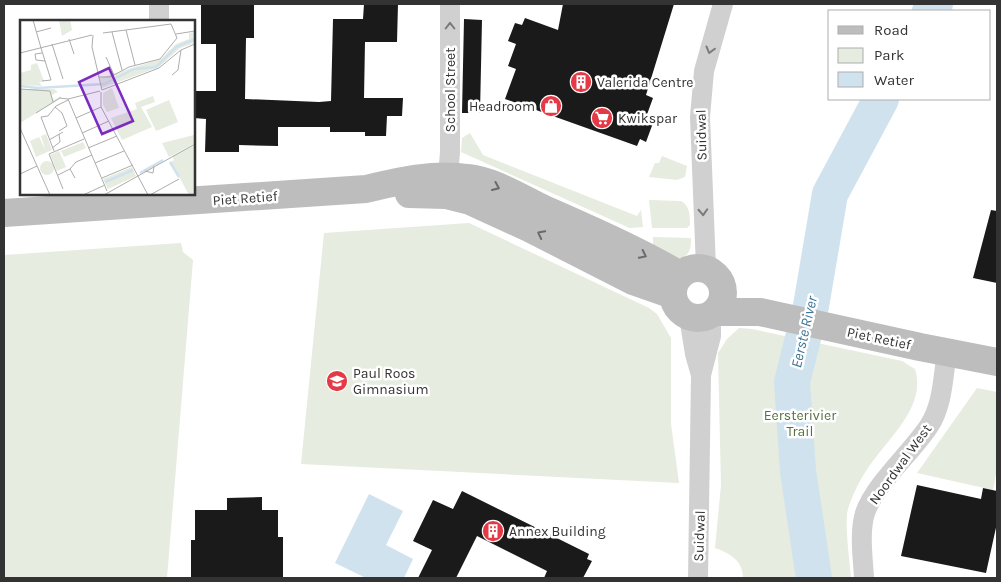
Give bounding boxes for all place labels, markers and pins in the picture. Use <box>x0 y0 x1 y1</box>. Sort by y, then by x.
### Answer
building icon: Valerida Centre <box>569 70 593 94</box>
place label: Valerida Centre <box>597 74 694 91</box>
shop icon: Headroom <box>539 94 563 118</box>
place label: Headroom <box>469 98 535 115</box>
supermarket icon: Kwikspar <box>590 106 614 130</box>
place label: Kwikspar <box>618 110 678 127</box>
place label: Paul Roos Gimnasium <box>353 365 429 398</box>
school or university icon: Paul Roos Gimnasium <box>325 369 349 393</box>
building icon: Annex Building <box>481 519 505 543</box>
place label: Annex Building <box>509 523 606 540</box>

